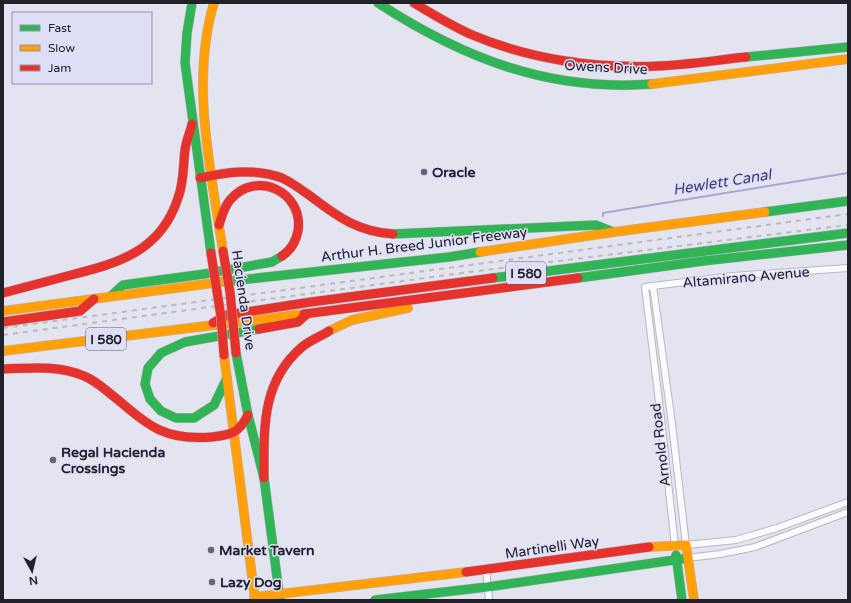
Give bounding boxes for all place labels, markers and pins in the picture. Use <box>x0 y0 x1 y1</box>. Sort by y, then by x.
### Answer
place label: Oracle <box>432 164 475 181</box>
marker: Oracle <box>419 167 429 177</box>
place label: Regal Hacienda Crossings <box>61 444 165 477</box>
marker: Regal Hacienda Crossings <box>48 455 58 465</box>
place label: Market Tavern <box>219 542 314 559</box>
marker: Market Tavern <box>206 545 216 555</box>
place label: Lazy Dog <box>220 574 282 591</box>
marker: Lazy Dog <box>207 577 217 587</box>

